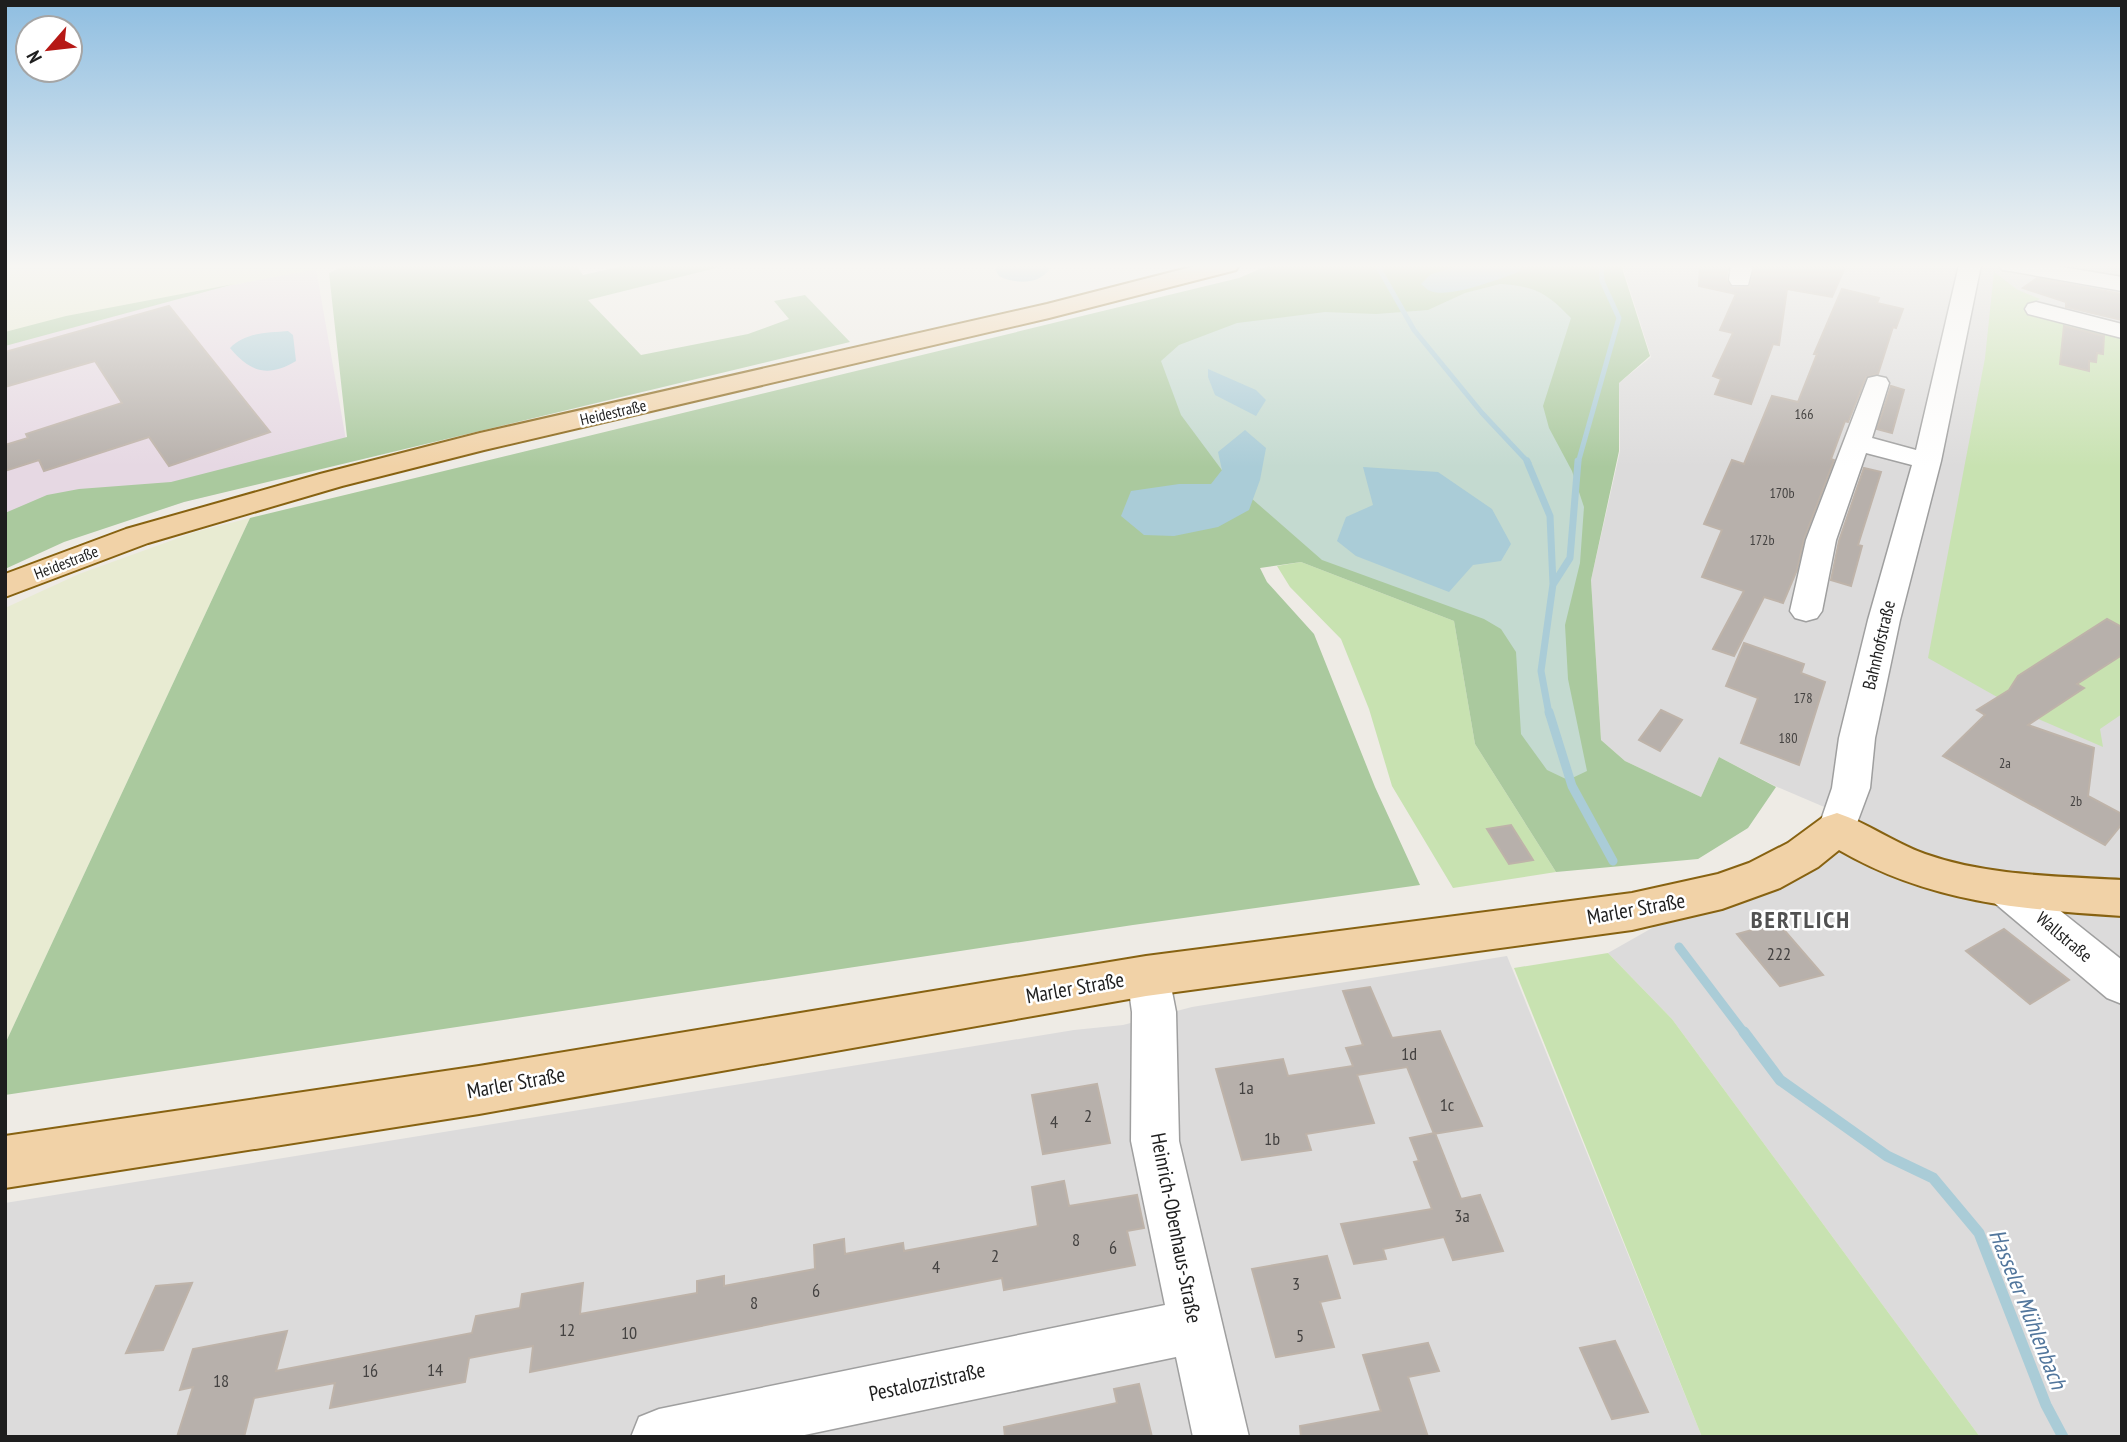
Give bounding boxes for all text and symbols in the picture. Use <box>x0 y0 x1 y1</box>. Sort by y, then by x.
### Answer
north arrow <box>14 14 84 84</box>
text: N <box>21 47 47 67</box>
street label: Heidestraße <box>578 395 648 429</box>
house number: 166 <box>1795 405 1813 423</box>
house number: 170b <box>1770 484 1794 502</box>
house number: 172b <box>1750 531 1774 549</box>
street label: Heidestraße <box>31 541 101 583</box>
street label: Bahnhofstraße <box>1857 598 1900 692</box>
house number: 178 <box>1794 689 1812 707</box>
house number: 180 <box>1779 729 1797 747</box>
house number: 2a <box>1999 754 2011 772</box>
house number: 2b <box>2070 792 2082 810</box>
street label: Marler Straße <box>1585 887 1687 930</box>
district label: BERTLICH <box>1751 904 1851 935</box>
street label: Wallstraße <box>2031 906 2097 967</box>
house number: 222 <box>1767 942 1791 965</box>
street label: Marler Straße <box>1024 966 1126 1009</box>
house number: 1d <box>1401 1042 1417 1065</box>
street label: Marler Straße <box>465 1061 567 1104</box>
house number: 1a <box>1238 1076 1254 1099</box>
house number: 1c <box>1440 1093 1455 1116</box>
house number: 2 <box>1084 1104 1092 1127</box>
house number: 4 <box>1050 1110 1058 1133</box>
house number: 1b <box>1264 1127 1280 1150</box>
street label: Heinrich-Obenhaus-Straße <box>1145 1131 1208 1325</box>
house number: 3a <box>1454 1204 1470 1227</box>
water label: Hasseler Mühlenbach <box>1983 1225 2074 1395</box>
house number: 8 <box>1072 1228 1080 1251</box>
house number: 6 <box>1109 1236 1117 1259</box>
house number: 2 <box>991 1244 999 1267</box>
house number: 4 <box>932 1255 940 1278</box>
house number: 3 <box>1292 1272 1300 1295</box>
house number: 6 <box>812 1279 820 1302</box>
house number: 8 <box>750 1291 758 1314</box>
house number: 12 <box>559 1318 575 1341</box>
house number: 10 <box>621 1321 637 1344</box>
house number: 5 <box>1296 1324 1304 1347</box>
street label: Pestalozzistraße <box>866 1356 987 1407</box>
house number: 14 <box>427 1358 443 1381</box>
house number: 16 <box>362 1359 378 1382</box>
house number: 18 <box>213 1369 229 1392</box>

